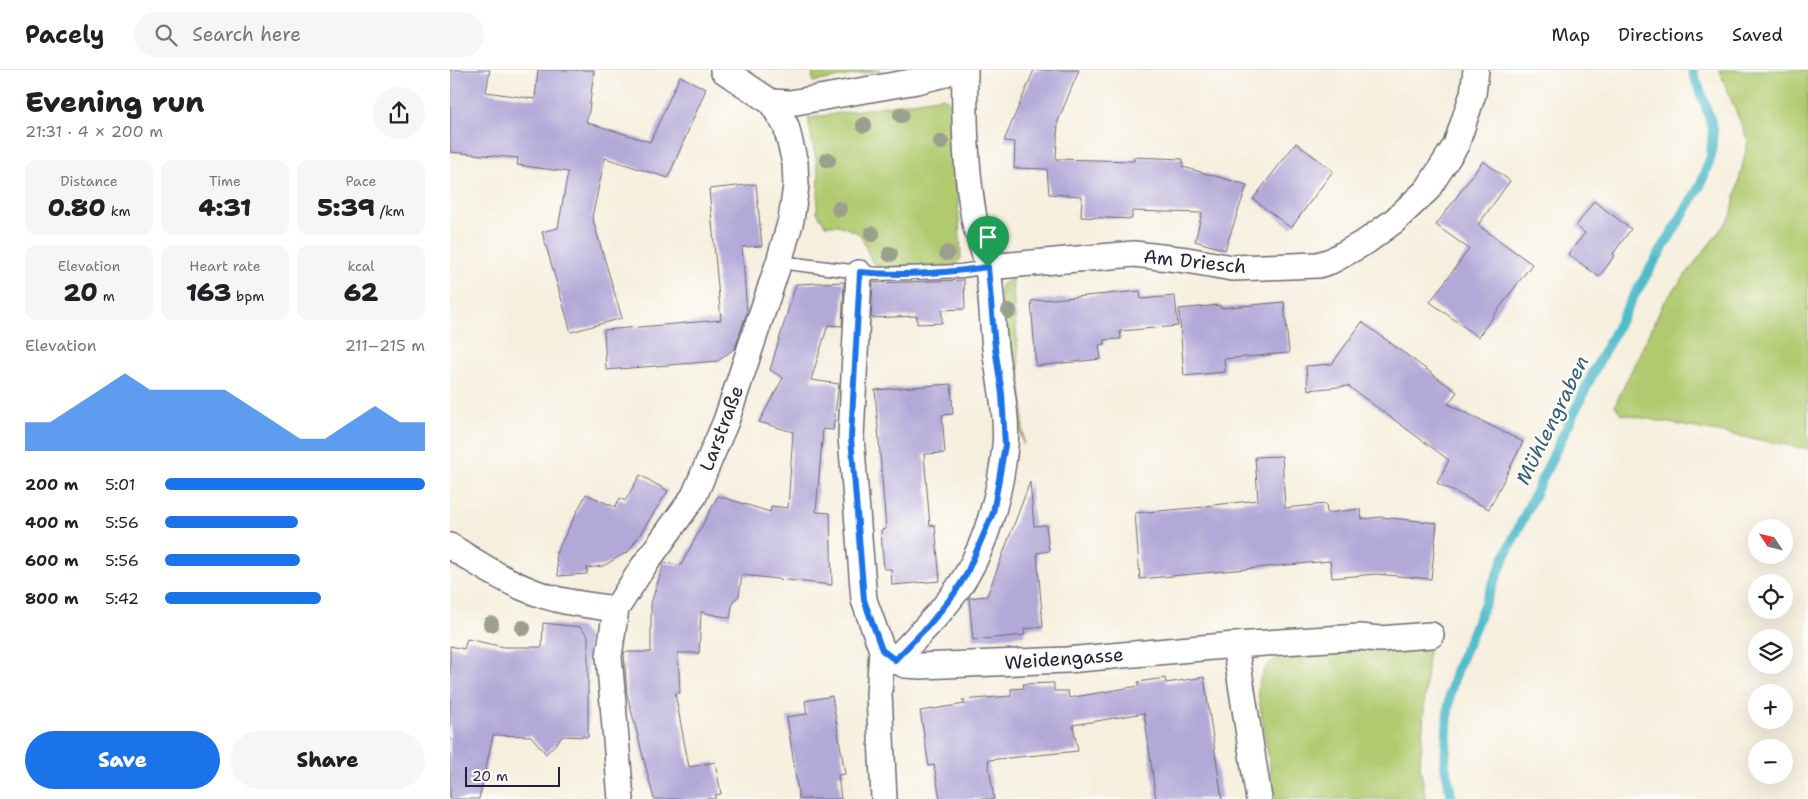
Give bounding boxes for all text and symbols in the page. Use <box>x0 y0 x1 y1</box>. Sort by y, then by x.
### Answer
search box <box>134 12 484 57</box>
text: Pacely <box>25 19 104 51</box>
icon: search <box>152 21 180 49</box>
text: Search here <box>192 22 301 47</box>
text: Map <box>1552 23 1590 47</box>
text: Directions <box>1618 23 1704 47</box>
text: Saved <box>1732 23 1783 47</box>
text: Evening run <box>25 83 204 121</box>
button: share <box>373 87 425 139</box>
text: 21:31 · 4 × 200 m <box>25 121 163 142</box>
text: Distance <box>60 172 118 190</box>
text: Time <box>209 172 241 190</box>
text: Pace <box>346 172 376 190</box>
text: 0.80 <box>48 190 106 224</box>
text: 4:31 <box>199 190 251 224</box>
text: 5:39 <box>317 190 375 224</box>
text: km <box>106 202 130 220</box>
text: /km <box>375 202 405 220</box>
pin <box>967 216 1009 267</box>
icon: arrive <box>974 223 1002 251</box>
street label: Am Driesch <box>1142 244 1248 279</box>
text: Elevation <box>58 257 120 275</box>
text: Heart rate <box>189 257 261 275</box>
text: kcal <box>347 257 375 275</box>
text: 20 <box>63 275 98 309</box>
text: 163 <box>186 275 231 309</box>
text: 62 <box>344 275 378 309</box>
text: m <box>98 287 115 305</box>
text: bpm <box>231 287 264 305</box>
text: Elevation <box>25 335 97 356</box>
text: 211–215 m <box>345 335 425 356</box>
water label: Mühlengraben <box>1509 351 1595 489</box>
street label: Larstraße <box>694 382 749 475</box>
text: 200 m <box>25 474 78 495</box>
text: 5:01 <box>105 474 135 495</box>
text: 400 m <box>25 512 79 533</box>
text: 5:56 <box>105 512 139 533</box>
north arrow <box>1748 519 1792 564</box>
map controls <box>1748 519 1793 784</box>
text: 600 m <box>25 550 79 571</box>
text: 5:56 <box>105 550 139 571</box>
button: locate <box>1748 574 1793 619</box>
text: 800 m <box>25 588 79 609</box>
text: 5:42 <box>105 588 139 609</box>
button: layers <box>1748 629 1793 674</box>
street label: Weidengasse <box>1004 642 1124 675</box>
button: + <box>1748 684 1793 729</box>
button: Save <box>25 731 220 789</box>
button: Share <box>230 731 425 789</box>
button: − <box>1748 739 1793 784</box>
scale bar <box>465 764 560 787</box>
text: 20 m <box>472 767 508 785</box>

